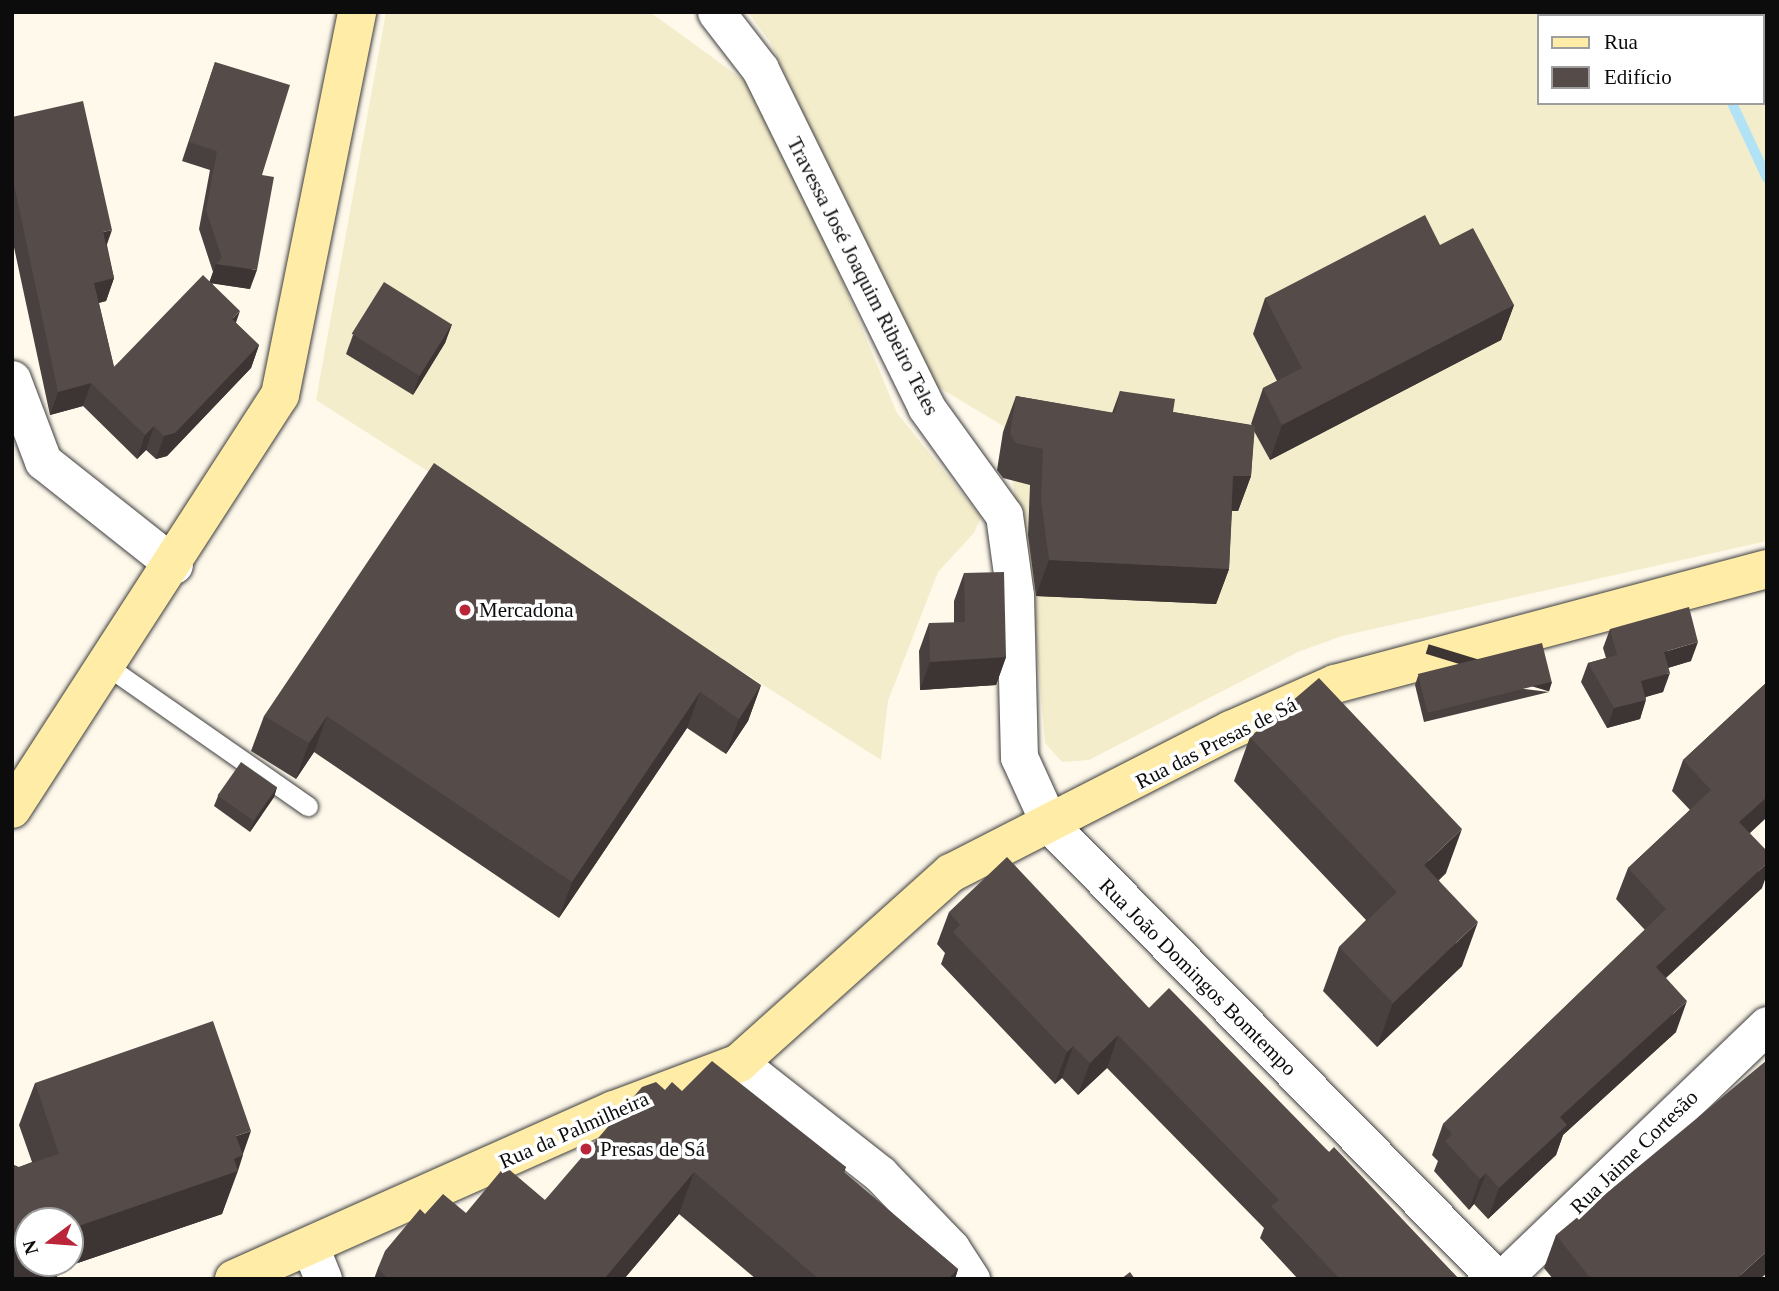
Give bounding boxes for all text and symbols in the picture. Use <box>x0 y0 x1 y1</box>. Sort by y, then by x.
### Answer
legend <box>1538 14 1765 105</box>
text: Rua <box>1604 30 1638 54</box>
text: Edifício <box>1604 65 1672 89</box>
street label: Travessa José Joaquim Ribeiro Teles <box>782 133 944 419</box>
place label: Mercadona <box>479 597 573 623</box>
marker: Mercadona <box>457 602 473 618</box>
street label: Rua das Presas de Sá <box>1131 692 1301 794</box>
street label: Rua João Domingos Bomtempo <box>1094 873 1302 1081</box>
street label: Rua Jaime Cortesão <box>1565 1085 1703 1219</box>
street label: Rua da Palmilheira <box>495 1086 653 1174</box>
place label: Presas de Sá <box>600 1136 705 1162</box>
marker: Presas de Sá <box>578 1141 594 1157</box>
north arrow <box>14 1207 84 1277</box>
text: N <box>18 1238 42 1257</box>

